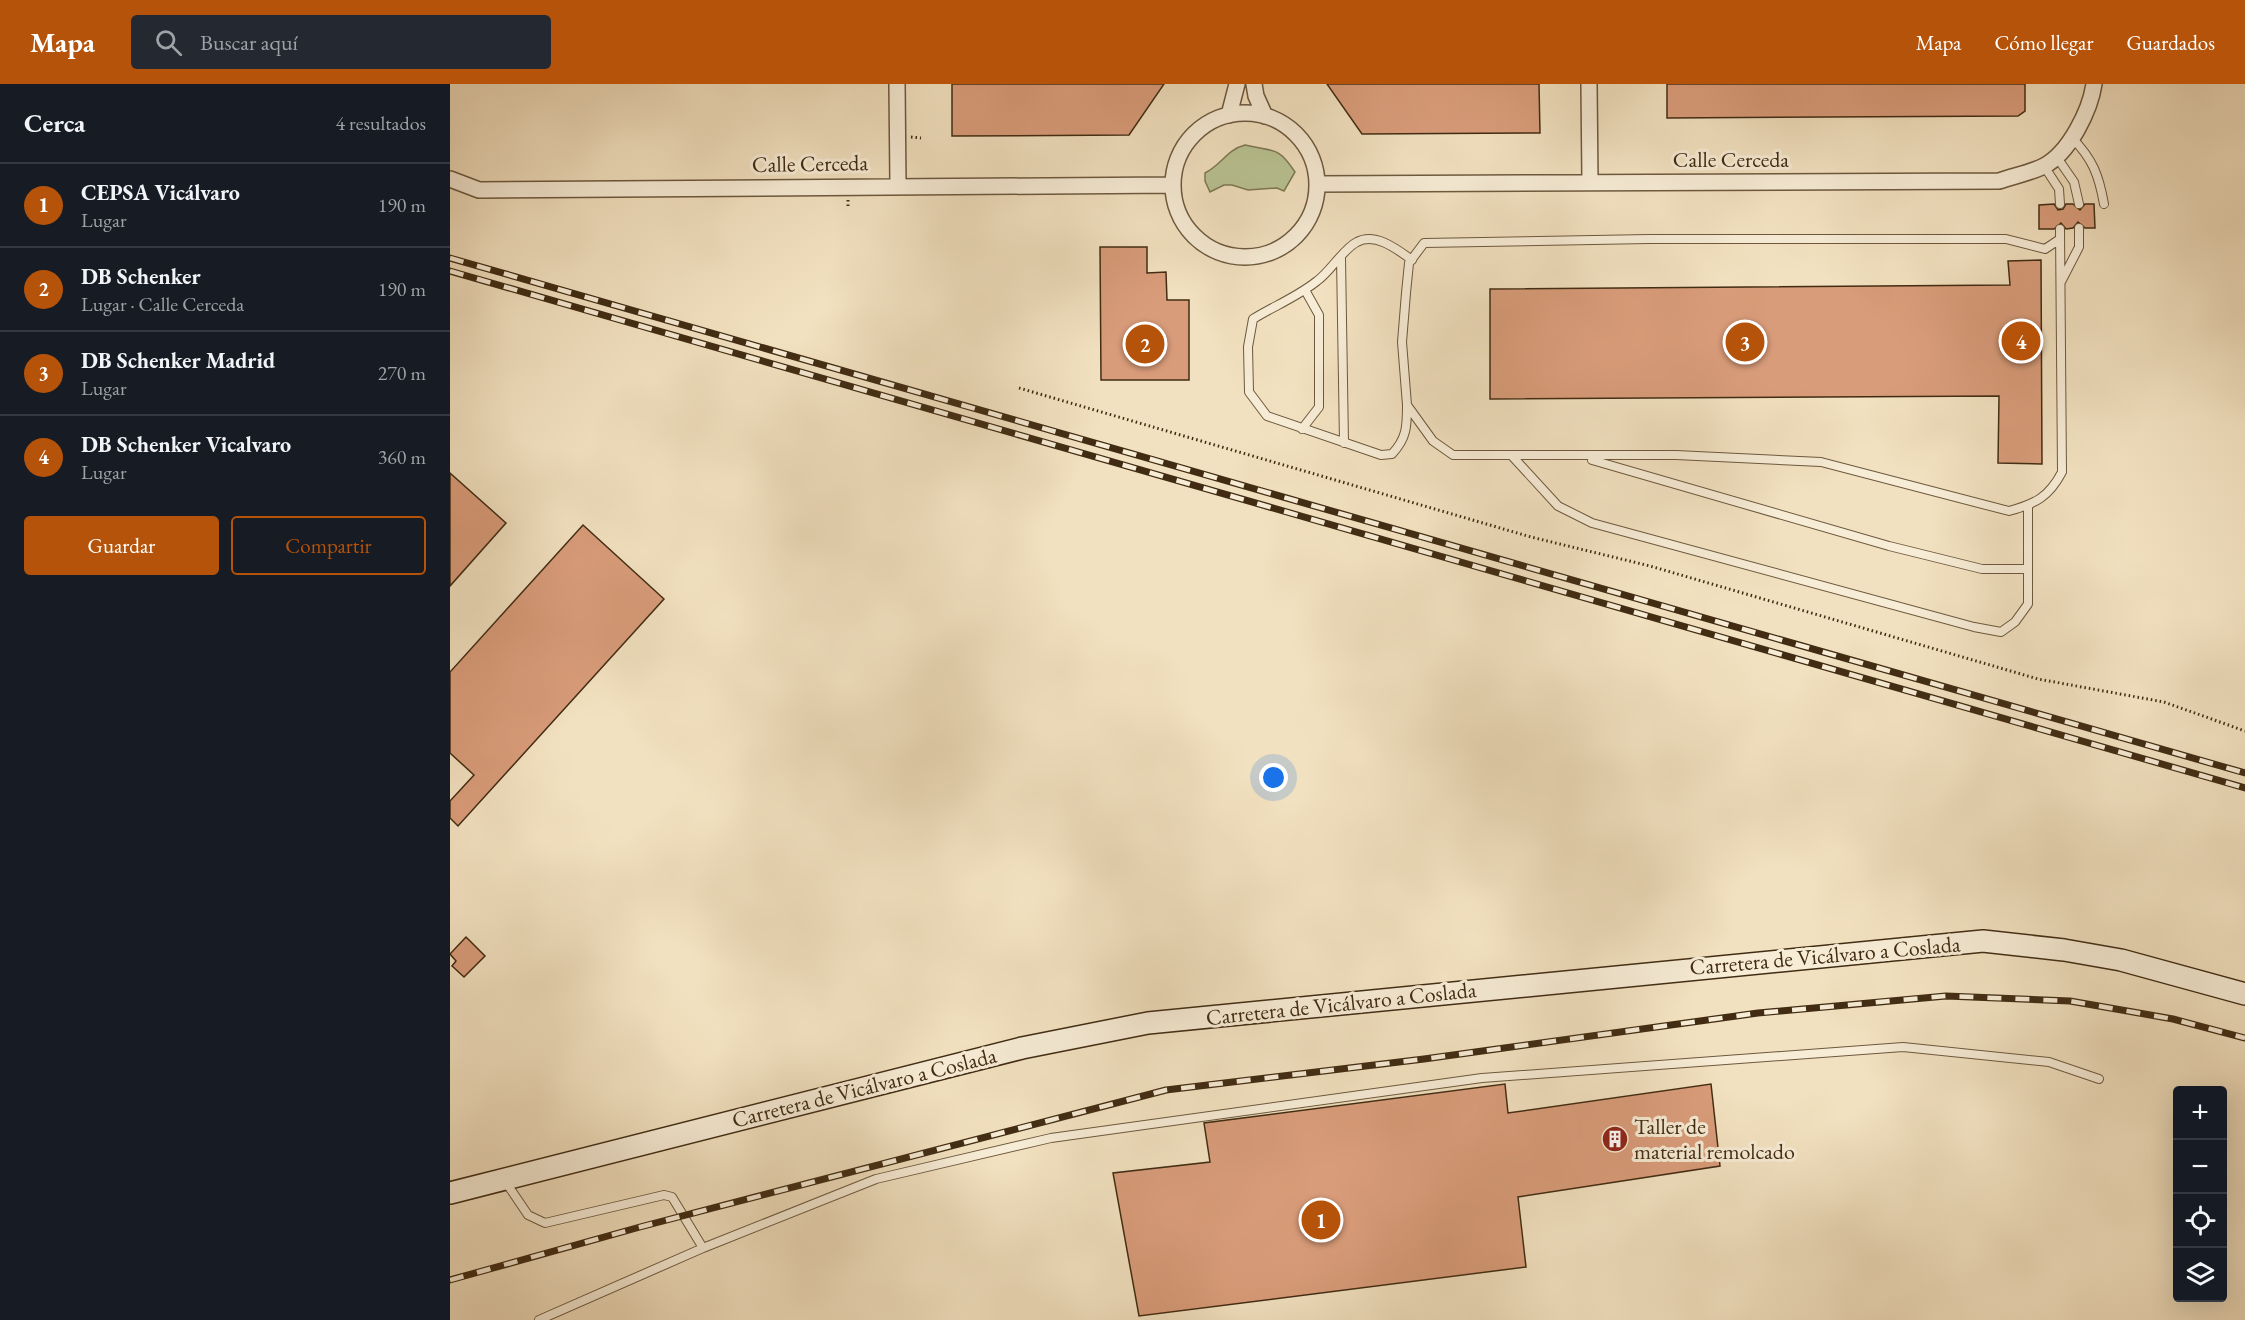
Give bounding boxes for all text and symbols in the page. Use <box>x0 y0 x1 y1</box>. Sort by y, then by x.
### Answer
search box <box>131 15 551 69</box>
text: Mapa <box>30 24 95 60</box>
icon: search <box>152 26 185 59</box>
text: Buscar aquí <box>200 28 298 57</box>
text: Mapa <box>1916 29 1961 56</box>
text: Cómo llegar <box>1994 29 2093 56</box>
text: Guardados <box>2126 29 2215 56</box>
text: Cerca <box>24 106 85 140</box>
text: 4 resultados <box>335 110 426 136</box>
street label: Calle Cerceda <box>1673 145 1789 174</box>
street label: Calle Cerceda <box>752 148 869 179</box>
text: CEPSA Vicálvaro <box>81 178 240 207</box>
text: 1 <box>38 192 49 218</box>
text: 190 m <box>378 192 426 218</box>
text: Lugar <box>81 207 127 233</box>
text: DB Schenker <box>81 262 201 291</box>
text: 2 <box>38 276 49 302</box>
text: 190 m <box>378 276 426 302</box>
text: Lugar · Calle Cerceda <box>81 291 244 317</box>
pin: 4 <box>2002 318 2040 364</box>
pin: 3 <box>1726 320 1764 364</box>
pin: 2 <box>1126 322 1164 366</box>
text: DB Schenker Madrid <box>81 346 275 375</box>
text: 3 <box>38 360 49 386</box>
text: 270 m <box>378 360 426 386</box>
text: Lugar <box>81 375 127 401</box>
text: DB Schenker Vicalvaro <box>81 430 291 459</box>
text: 4 <box>38 444 49 470</box>
text: 360 m <box>378 444 426 470</box>
text: Lugar <box>81 459 127 485</box>
button: Guardar <box>24 516 219 575</box>
button: Compartir <box>231 516 426 575</box>
your location <box>1259 763 1288 792</box>
street label: Carretera de Vicálvaro a Coslada <box>1688 929 1962 982</box>
street label: Carretera de Vicálvaro a Coslada <box>1204 975 1478 1032</box>
street label: Carretera de Vicálvaro a Coslada <box>729 1040 1000 1134</box>
map controls <box>2173 1086 2227 1302</box>
button: + <box>2173 1086 2227 1140</box>
place label: Taller de material remolcado <box>1634 1112 1795 1166</box>
building icon: Taller de material remolcado <box>1600 1124 1630 1154</box>
button: − <box>2173 1140 2227 1194</box>
button: locate <box>2173 1194 2227 1248</box>
pin: 1 <box>1302 1198 1340 1242</box>
button: layers <box>2173 1248 2227 1302</box>

